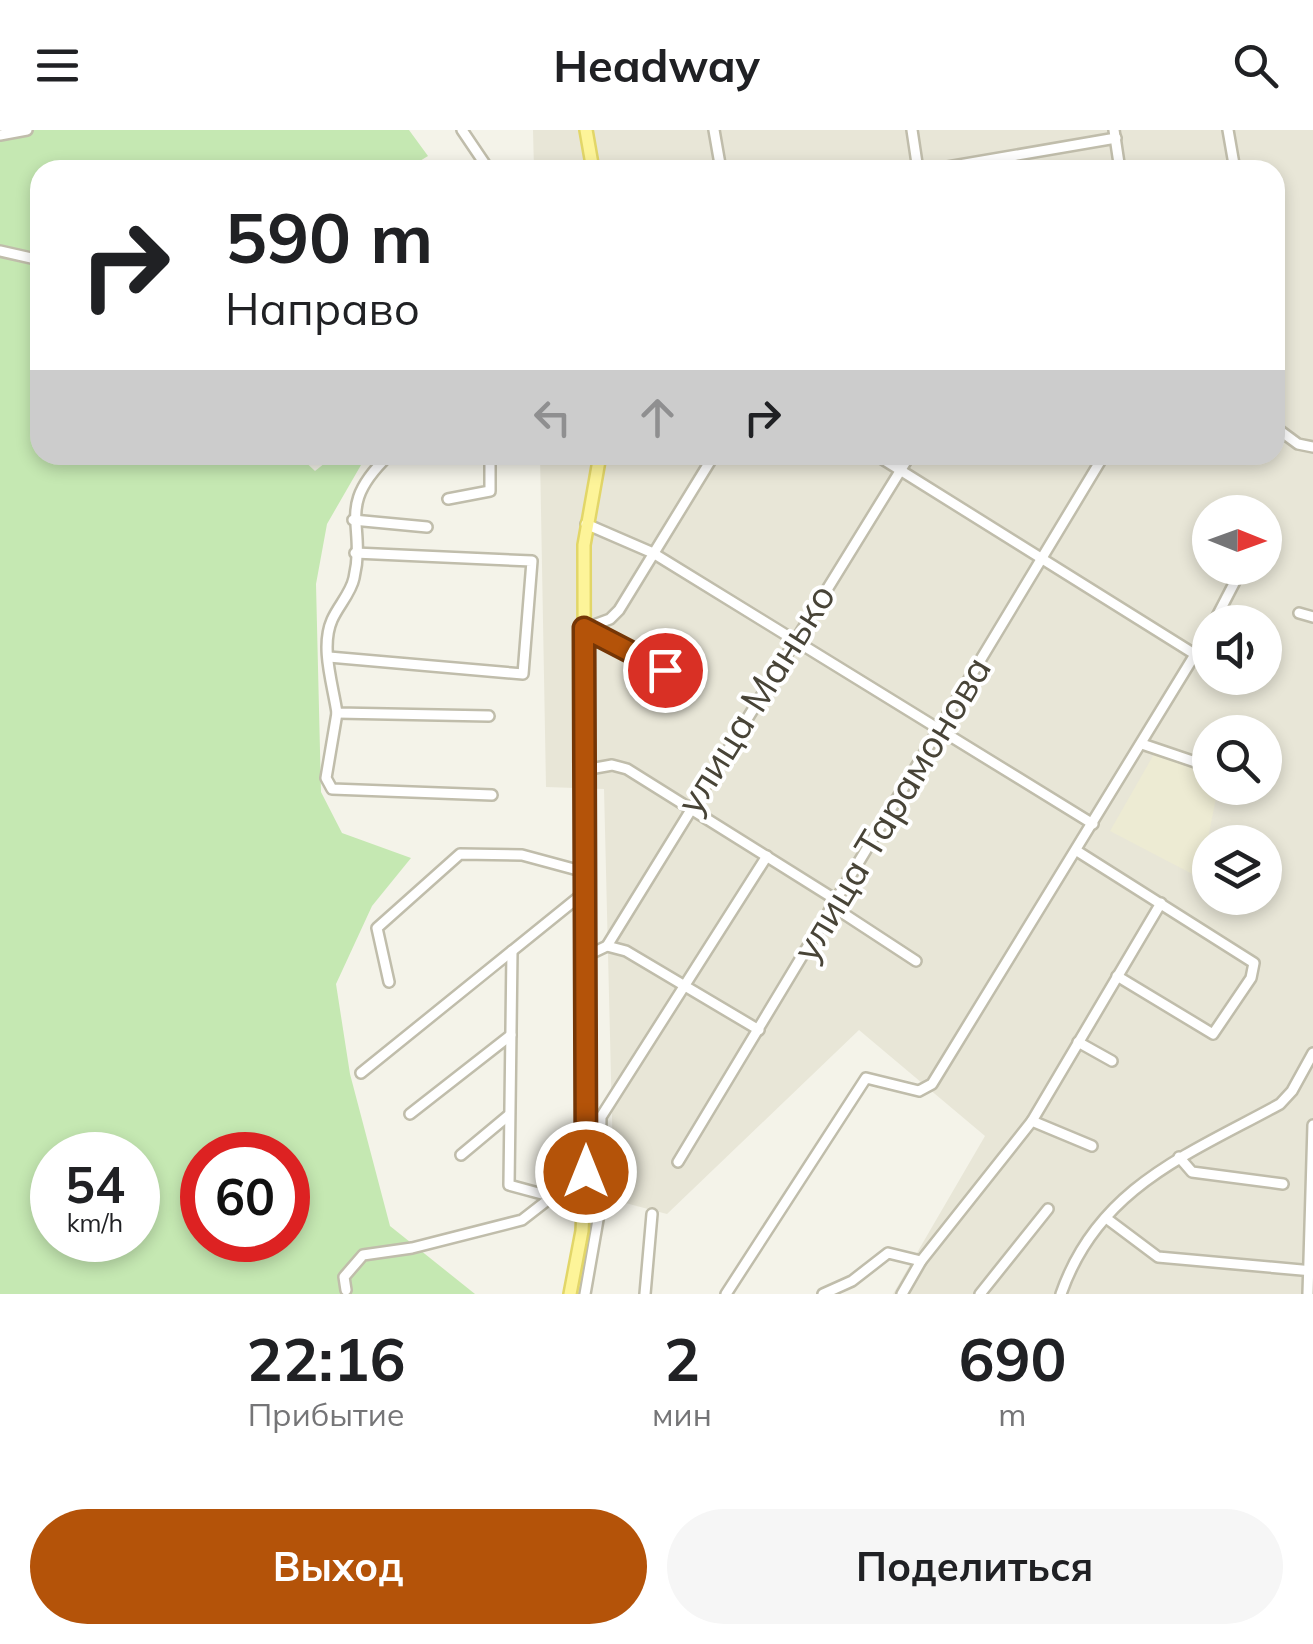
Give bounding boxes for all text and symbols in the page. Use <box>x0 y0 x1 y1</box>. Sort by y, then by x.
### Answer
text: Headway <box>553 37 760 93</box>
icon: menu <box>30 38 85 93</box>
icon: search <box>1228 38 1283 93</box>
text: 590 m <box>225 193 433 281</box>
icon: right <box>60 200 190 330</box>
text: Направо <box>225 280 420 336</box>
icon: left <box>525 390 580 445</box>
icon: ahead <box>630 390 685 445</box>
icon: right <box>735 390 790 445</box>
north arrow <box>1192 495 1282 585</box>
map controls <box>1192 495 1282 915</box>
street label: улица Манько <box>665 574 845 823</box>
button: sound <box>1192 605 1282 695</box>
pin <box>623 628 708 713</box>
icon: arrive <box>638 643 693 698</box>
street label: улица Тарамонова <box>781 647 1001 970</box>
button: search <box>1192 715 1282 805</box>
button: layers <box>1192 825 1282 915</box>
position arrow <box>534 1120 638 1224</box>
speed limit sign: 60 <box>180 1132 310 1262</box>
text: 54 <box>65 1153 125 1216</box>
text: km/h <box>67 1207 123 1238</box>
text: 22:16 <box>247 1321 405 1396</box>
text: 2 <box>664 1321 700 1396</box>
text: 690 <box>958 1321 1066 1396</box>
text: Прибытие <box>248 1394 404 1434</box>
text: мин <box>652 1394 712 1434</box>
text: m <box>998 1394 1026 1434</box>
button: Выход <box>30 1509 647 1624</box>
button: Поделиться <box>667 1509 1283 1624</box>

